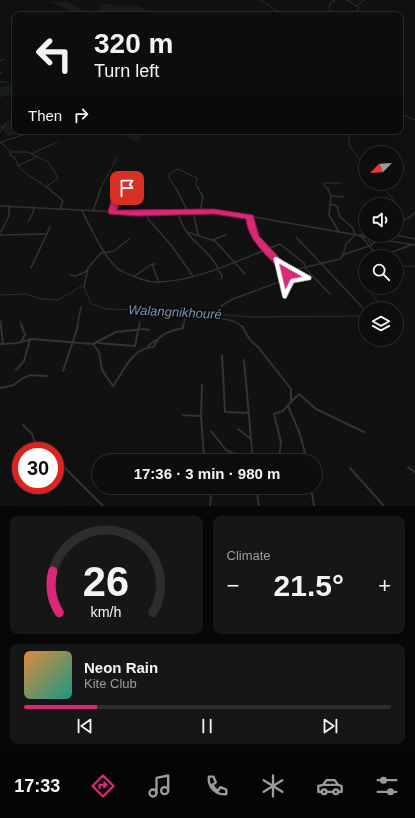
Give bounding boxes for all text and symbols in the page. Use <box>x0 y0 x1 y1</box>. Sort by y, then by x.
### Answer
icon: left <box>28 28 80 80</box>
text: 320 m <box>94 28 173 59</box>
text: Turn left <box>94 61 159 81</box>
icon: right <box>70 104 92 126</box>
text: Then <box>28 107 62 124</box>
north arrow <box>359 146 403 190</box>
map controls <box>359 146 403 346</box>
pin <box>110 171 144 205</box>
icon: arrive <box>116 177 138 199</box>
button: sound <box>359 198 403 242</box>
button: search <box>359 250 403 294</box>
position arrow <box>266 253 308 295</box>
water label: Walangnikhouré <box>128 302 222 322</box>
button: layers <box>359 302 403 346</box>
speed limit sign: 30 <box>12 442 64 494</box>
text: 17:36 · 3 min · 980 m <box>134 465 280 482</box>
text: Climate <box>227 548 271 563</box>
text: 26 <box>83 558 129 605</box>
text: 21.5° <box>274 569 344 602</box>
text: − <box>227 573 239 598</box>
text: + <box>378 573 391 598</box>
text: km/h <box>91 604 122 620</box>
text: Neon Rain <box>84 659 158 676</box>
text: Kite Club <box>84 676 137 691</box>
icon: previous <box>74 715 96 737</box>
icon: pause <box>196 715 218 737</box>
icon: next <box>319 715 341 737</box>
icon: directions <box>89 772 117 800</box>
icon: music <box>146 772 174 800</box>
icon: phone <box>203 772 231 800</box>
icon: climate <box>259 772 287 800</box>
icon: car <box>316 772 344 800</box>
icon: filters <box>373 772 401 800</box>
text: 17:33 <box>14 776 60 796</box>

